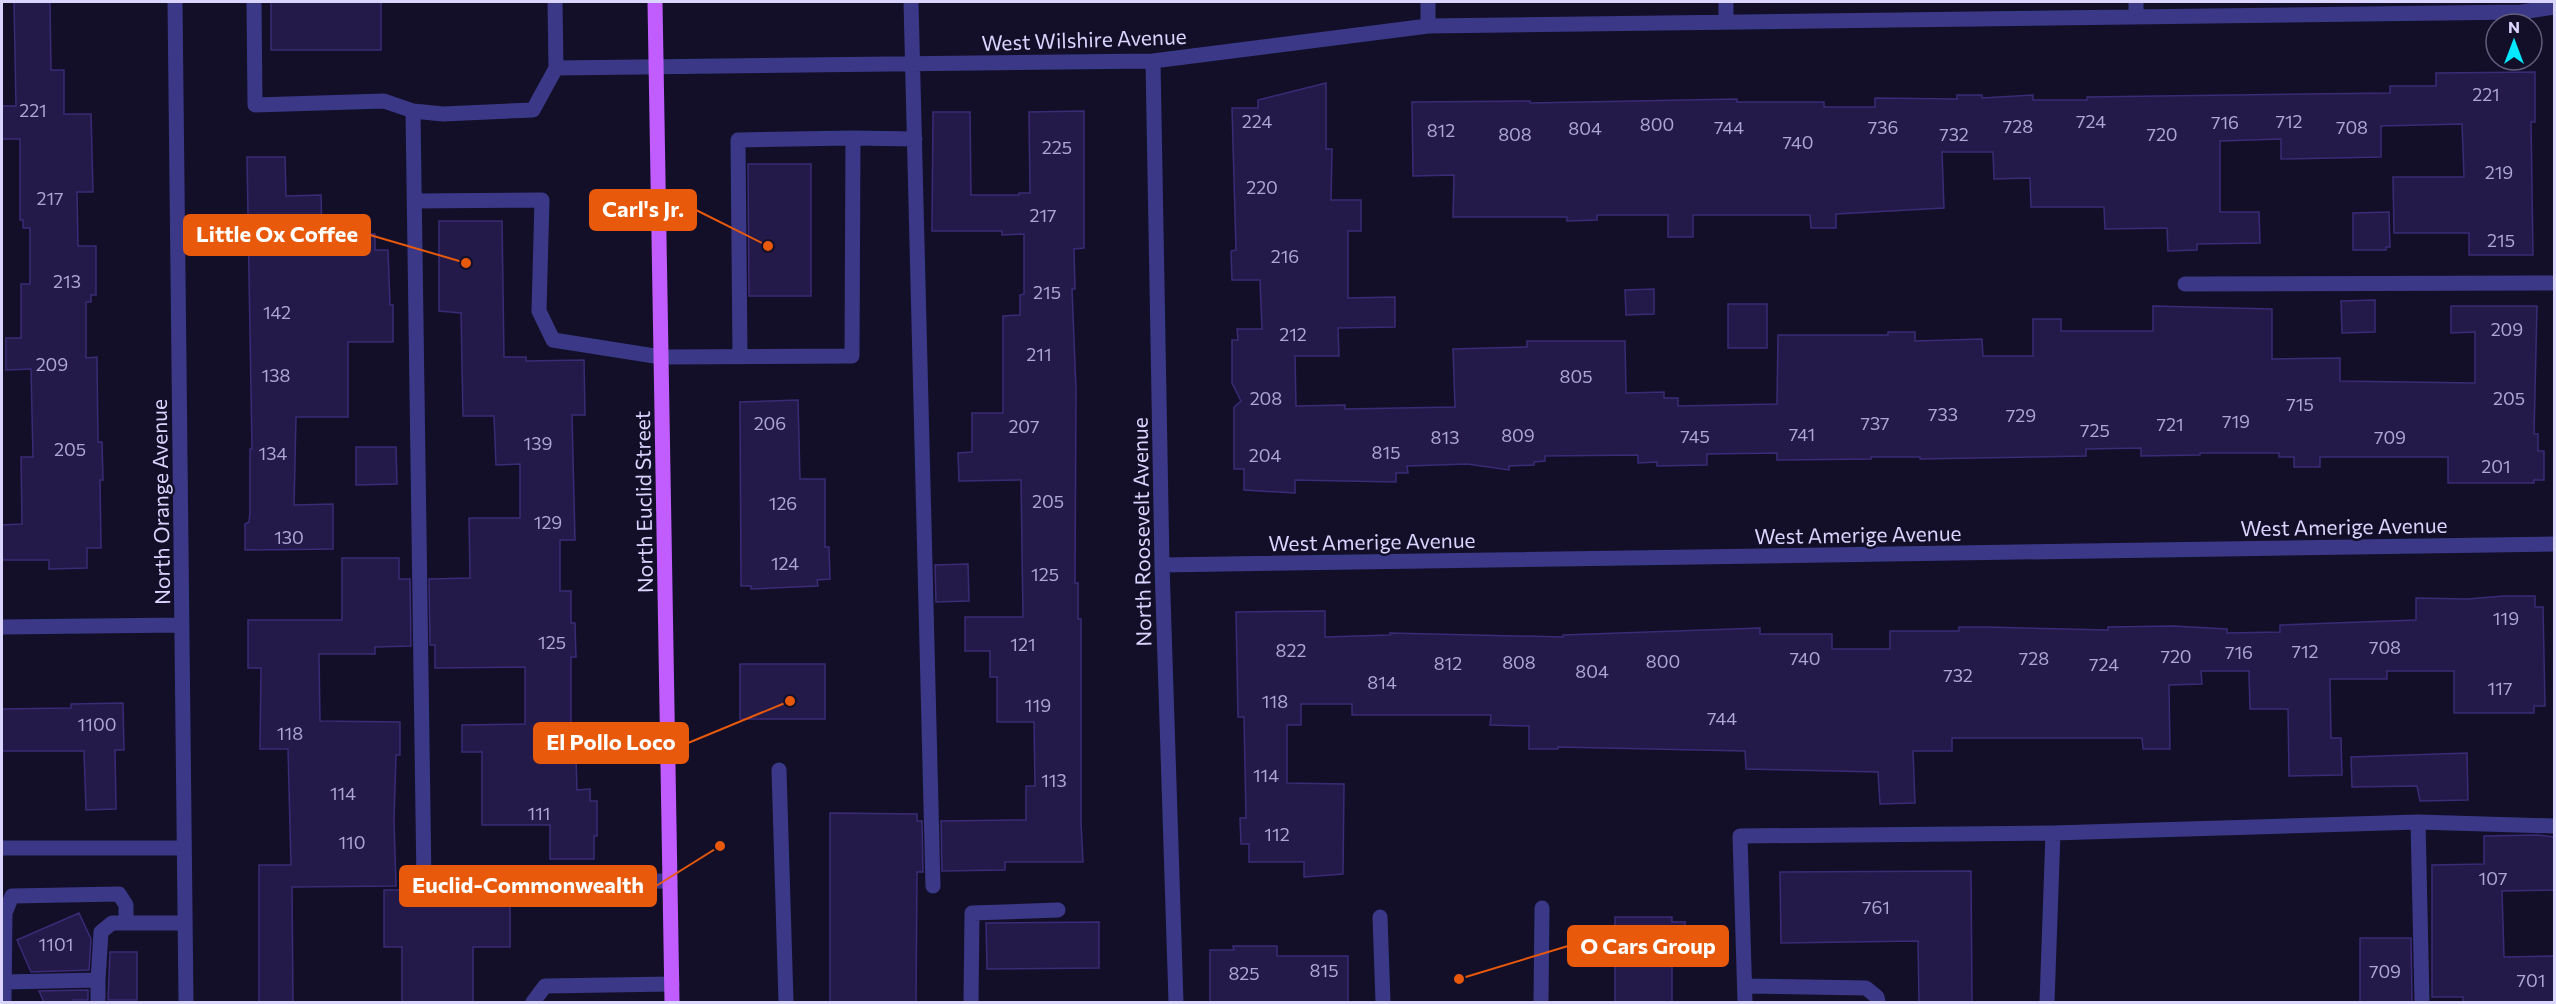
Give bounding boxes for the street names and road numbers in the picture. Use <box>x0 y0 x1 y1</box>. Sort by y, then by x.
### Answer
street label: West Wilshire Avenue <box>981 23 1187 55</box>
street label: North Orange Avenue <box>146 399 174 605</box>
street label: North Euclid Street <box>629 411 657 593</box>
street label: North Roosevelt Avenue <box>1126 417 1156 647</box>
street label: West Amerige Avenue <box>2240 512 2448 540</box>
street label: West Amerige Avenue <box>1754 520 1962 548</box>
street label: West Amerige Avenue <box>1268 527 1476 555</box>

